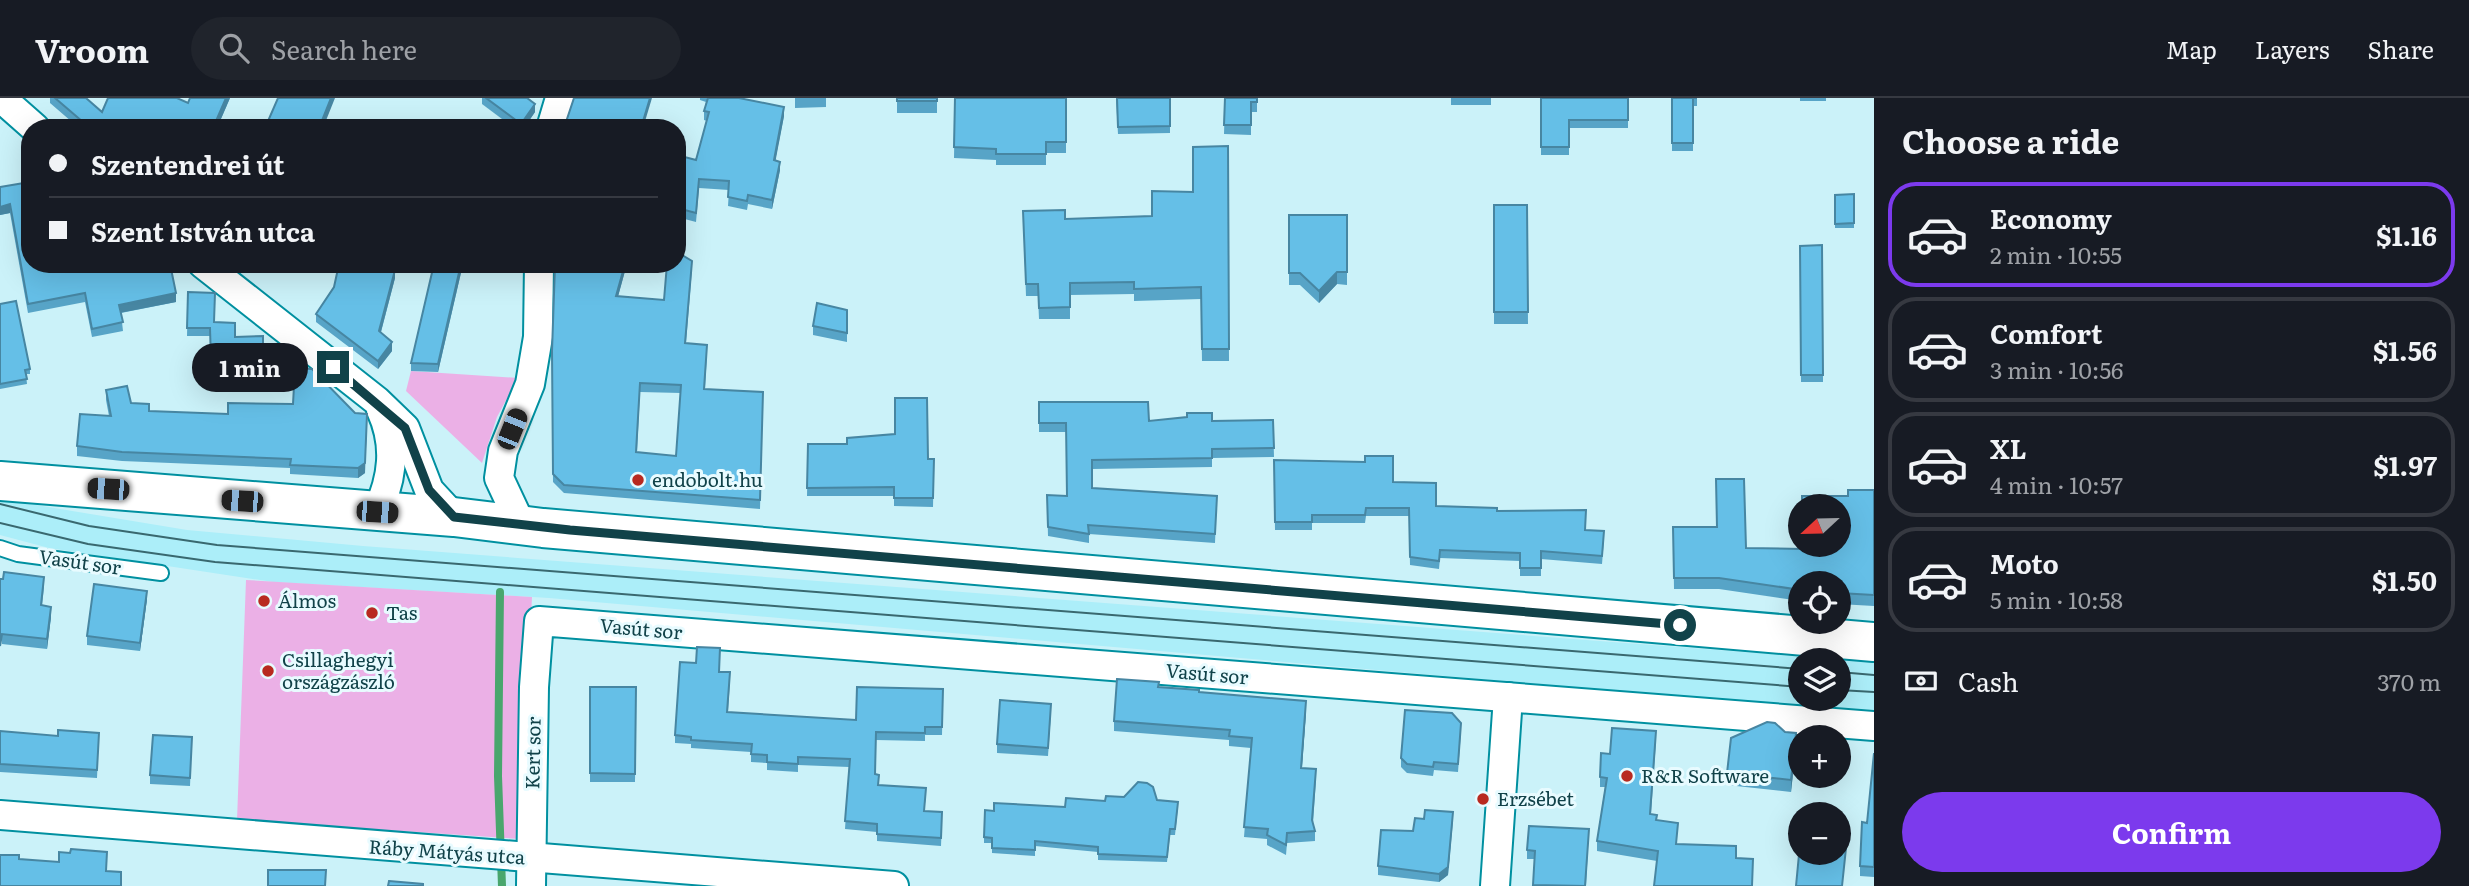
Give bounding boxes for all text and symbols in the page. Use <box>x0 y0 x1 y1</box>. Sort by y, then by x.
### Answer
search box <box>191 17 681 80</box>
text: Vroom <box>35 24 149 73</box>
icon: search <box>215 29 253 67</box>
text: Search here <box>271 29 417 68</box>
text: Map <box>2166 31 2217 66</box>
text: Layers <box>2255 31 2329 66</box>
text: Share <box>2367 31 2434 66</box>
text: Choose a ride <box>1902 116 2119 164</box>
text: Szentendrei út <box>91 144 285 183</box>
text: Economy <box>1990 198 2112 237</box>
icon: car <box>1906 203 1969 266</box>
text: Szent István utca <box>91 211 315 250</box>
text: $1.16 <box>2376 215 2437 254</box>
text: 2 min · 10:55 <box>1990 237 2122 271</box>
text: Comfort <box>1990 313 2102 352</box>
icon: car <box>1906 318 1969 381</box>
text: $1.56 <box>2373 330 2437 369</box>
callout: 1 min <box>193 342 308 392</box>
text: 1 min <box>219 350 281 384</box>
route end <box>317 351 349 383</box>
text: 3 min · 10:56 <box>1990 352 2123 386</box>
car <box>495 406 530 452</box>
text: XL <box>1990 428 2027 467</box>
icon: car <box>1906 433 1969 496</box>
text: $1.97 <box>2373 445 2437 484</box>
place label: endobolt.hu <box>652 465 763 493</box>
text: 4 min · 10:57 <box>1990 467 2123 501</box>
marker: endobolt.hu <box>630 472 646 488</box>
car <box>87 477 130 501</box>
car <box>221 489 264 513</box>
north arrow <box>1788 494 1852 556</box>
map controls <box>1788 494 1851 865</box>
car <box>356 500 399 524</box>
street label: Vasút sor <box>37 541 123 581</box>
text: Moto <box>1990 543 2059 582</box>
icon: car <box>1906 548 1969 611</box>
text: $1.50 <box>2372 560 2437 599</box>
button: locate <box>1788 571 1851 634</box>
text: 5 min · 10:58 <box>1990 582 2123 616</box>
place label: Álmos <box>278 586 336 614</box>
marker: Álmos <box>256 593 272 609</box>
place label: Tas <box>386 598 418 626</box>
marker: Tas <box>364 605 380 621</box>
route start <box>1664 609 1696 641</box>
street label: Vasút sor <box>599 610 684 646</box>
place label: Csillaghegyi országzászló <box>282 645 395 695</box>
button: layers <box>1788 648 1851 711</box>
street label: Vasút sor <box>1165 655 1250 691</box>
text: Cash <box>1958 661 2019 700</box>
icon: cash <box>1902 662 1940 700</box>
marker: Csillaghegyi országzászló <box>260 663 276 679</box>
text: 370 m <box>2377 664 2441 698</box>
street label: Kert sor <box>517 716 547 790</box>
button: + <box>1788 725 1851 788</box>
place label: R&R Software <box>1641 761 1769 789</box>
marker: R&R Software <box>1619 768 1635 784</box>
place label: Erzsébet <box>1497 784 1574 812</box>
marker: Erzsébet <box>1475 791 1491 807</box>
button: Confirm <box>1902 792 2441 872</box>
button: − <box>1788 802 1851 865</box>
street label: Ráby Mátyás utca <box>368 832 527 870</box>

